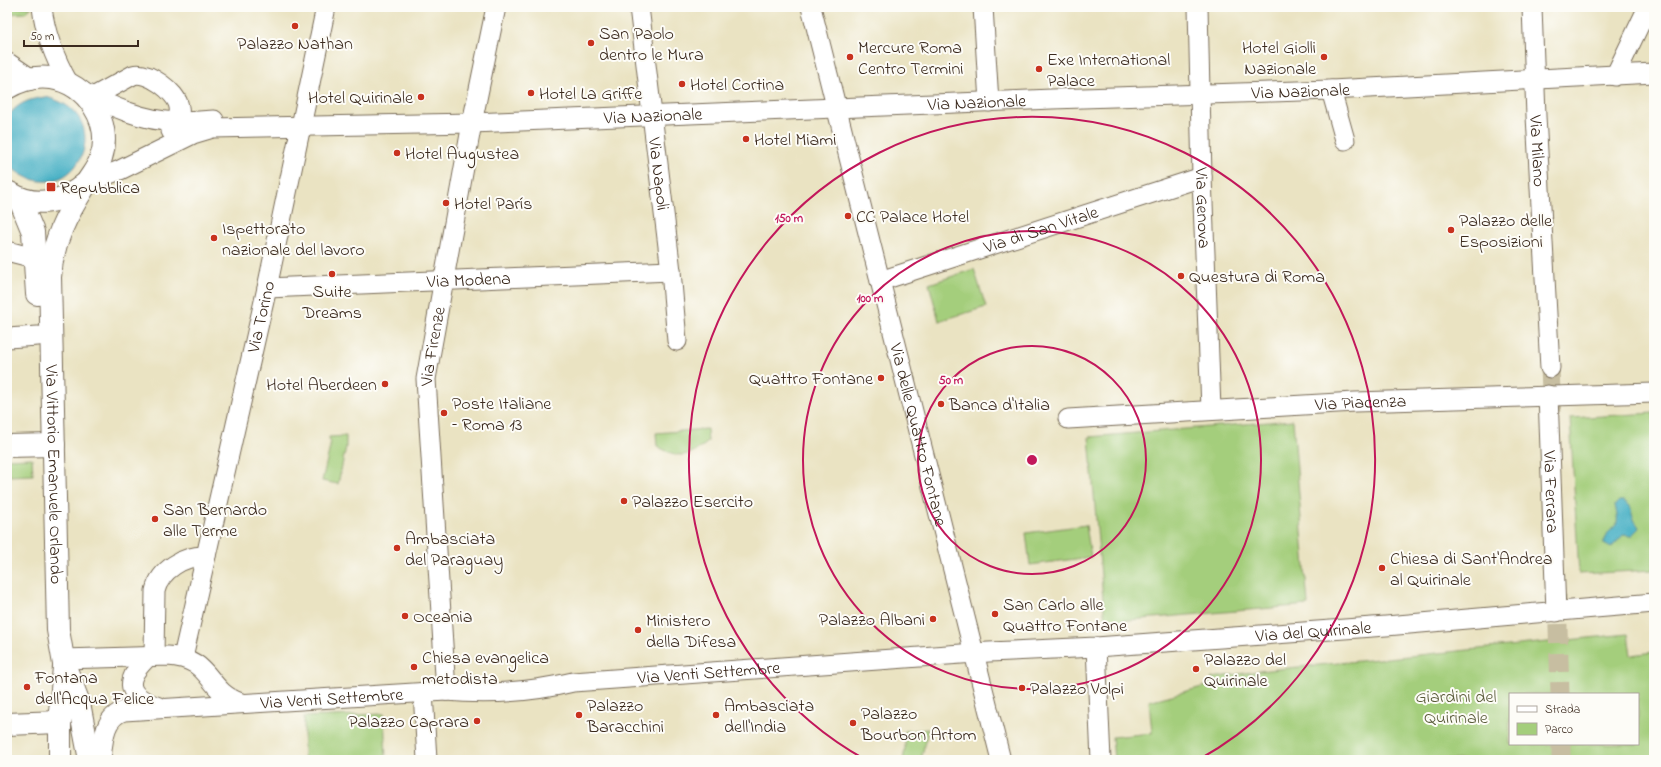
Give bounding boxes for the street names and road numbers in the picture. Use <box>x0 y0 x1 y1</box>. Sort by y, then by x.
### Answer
street label: Via Nazionale <box>1250 78 1352 108</box>
street label: Via Nazionale <box>926 89 1028 119</box>
street label: Via Nazionale <box>602 102 704 133</box>
street label: Via Milano <box>1521 113 1551 188</box>
street label: Via Napoli <box>640 135 675 212</box>
street label: Via Genova <box>1187 166 1216 249</box>
street label: Via di San Vitale <box>980 200 1103 262</box>
street label: Via Modena <box>425 267 511 296</box>
street label: Via Torino <box>241 279 283 357</box>
street label: Via Firenze <box>415 304 454 387</box>
street label: Via delle Quattro Fontane <box>881 340 953 530</box>
street label: Via Vittorio Emanuele Orlando <box>37 363 68 585</box>
street label: Via Piacenza <box>1313 389 1407 419</box>
street label: Via Ferrara <box>1535 449 1564 534</box>
street label: Via del Quirinale <box>1254 616 1373 650</box>
street label: Via Venti Settembre <box>636 656 782 692</box>
street label: Via Venti Settembre <box>259 683 405 718</box>

